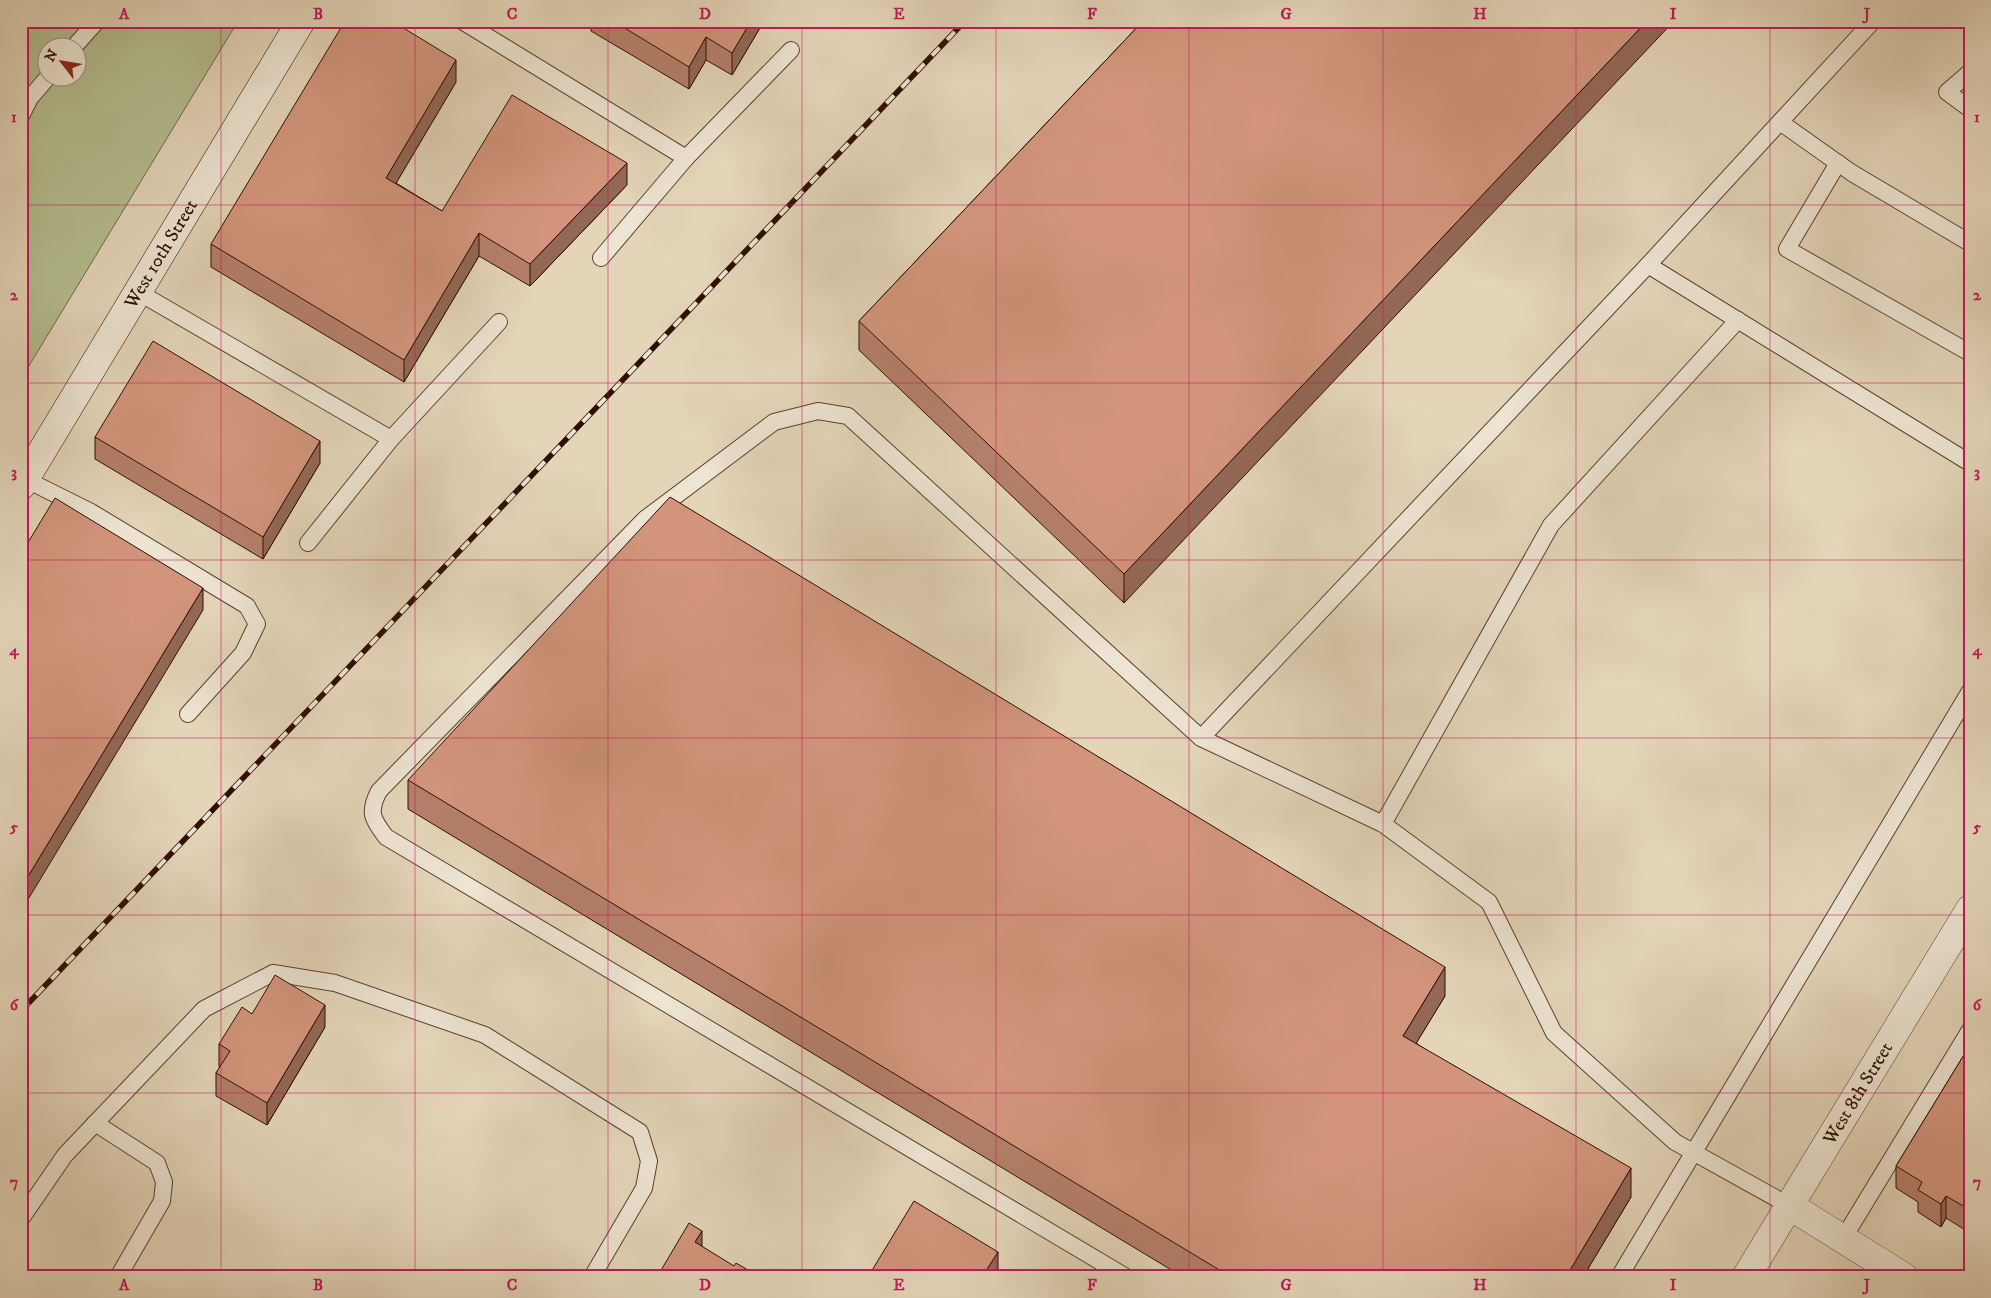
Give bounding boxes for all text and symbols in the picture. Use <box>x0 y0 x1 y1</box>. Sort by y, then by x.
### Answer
text: A <box>118 4 130 24</box>
text: B <box>313 4 323 24</box>
text: C <box>507 4 517 24</box>
text: D <box>699 4 711 24</box>
text: E <box>893 4 905 24</box>
text: F <box>1087 4 1097 24</box>
text: G <box>1280 4 1292 24</box>
text: H <box>1473 4 1487 24</box>
text: I <box>1670 4 1677 24</box>
text: J <box>1862 4 1871 24</box>
north arrow <box>38 38 88 88</box>
text: N <box>41 46 63 65</box>
text: 1 <box>11 107 17 127</box>
text: 1 <box>1974 107 1980 127</box>
street label: West 10th Street <box>119 195 202 313</box>
text: 2 <box>10 285 19 305</box>
text: 2 <box>1973 285 1982 305</box>
text: 3 <box>11 462 17 482</box>
text: 3 <box>1974 462 1980 482</box>
text: 4 <box>8 640 19 660</box>
text: 4 <box>1971 640 1982 660</box>
text: 5 <box>9 817 18 837</box>
text: 5 <box>1972 817 1981 837</box>
text: 6 <box>10 995 20 1015</box>
text: 6 <box>1973 995 1983 1015</box>
street label: West 8th Street <box>1817 1038 1898 1150</box>
text: 7 <box>10 1172 18 1192</box>
text: 7 <box>1973 1172 1981 1192</box>
text: A <box>118 1275 130 1295</box>
text: B <box>313 1275 323 1295</box>
text: C <box>507 1275 517 1295</box>
text: D <box>699 1275 711 1295</box>
text: E <box>893 1275 905 1295</box>
text: F <box>1087 1275 1097 1295</box>
text: G <box>1280 1275 1292 1295</box>
text: H <box>1473 1275 1487 1295</box>
text: I <box>1670 1275 1677 1295</box>
text: J <box>1862 1275 1871 1295</box>

